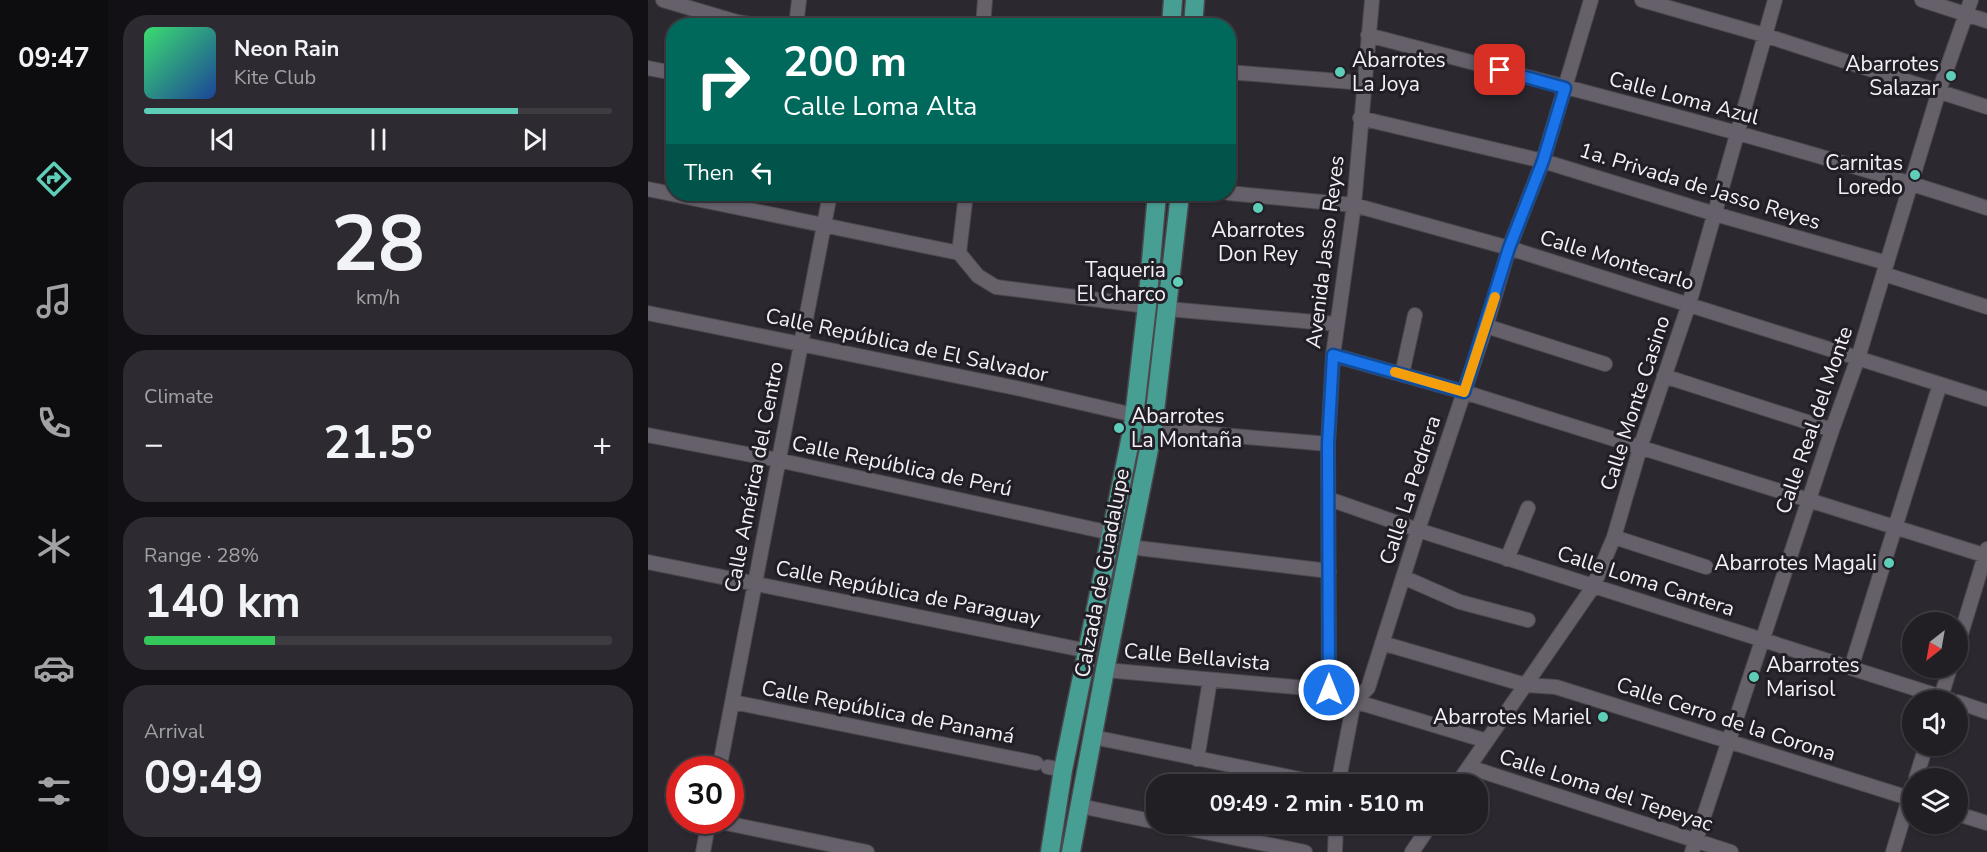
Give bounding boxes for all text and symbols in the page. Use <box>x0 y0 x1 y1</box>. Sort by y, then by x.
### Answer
text: Neon Rain <box>234 34 339 64</box>
text: 200 m <box>783 34 907 91</box>
text: 09:47 <box>18 40 90 77</box>
icon: right <box>684 42 762 120</box>
pin <box>1474 44 1525 95</box>
place label: Abarrotes La Joya <box>1352 46 1446 98</box>
place label: Abarrotes Salazar <box>1845 50 1939 102</box>
icon: arrive <box>1483 53 1516 86</box>
text: Kite Club <box>234 64 316 91</box>
marker: Abarrotes La Joya <box>1333 65 1347 79</box>
street label: Calle Loma Azul <box>1606 65 1763 132</box>
marker: Abarrotes Salazar <box>1944 69 1958 83</box>
text: Calle Loma Alta <box>783 88 977 125</box>
icon: previous <box>206 123 239 156</box>
icon: pause <box>362 123 395 156</box>
icon: next <box>518 123 551 156</box>
street label: 1a. Privada de Jasso Reyes <box>1576 136 1824 236</box>
place label: Carnitas Loredo <box>1825 149 1903 201</box>
street label: Avenida Jasso Reyes <box>1299 154 1351 350</box>
icon: left <box>746 156 779 189</box>
icon: directions <box>33 158 75 200</box>
text: Then <box>684 158 734 188</box>
marker: Carnitas Loredo <box>1908 168 1922 182</box>
text: 28 <box>331 191 425 298</box>
marker: Abarrotes Don Rey <box>1251 201 1265 215</box>
place label: Abarrotes Don Rey <box>1211 216 1305 268</box>
street label: Calle Montecarlo <box>1536 223 1698 297</box>
place label: Taqueria El Charco <box>1076 256 1166 308</box>
marker: Taqueria El Charco <box>1171 275 1185 289</box>
icon: music <box>33 280 75 322</box>
text: km/h <box>356 284 400 311</box>
street label: Calle República de El Salvador <box>763 301 1051 389</box>
street label: Calle Monte Casino <box>1593 312 1677 494</box>
street label: Calle Real del Monte <box>1769 323 1859 517</box>
street label: Calle América del Centro <box>718 359 790 595</box>
text: Climate <box>144 383 213 410</box>
icon: phone <box>33 402 75 444</box>
place label: Abarrotes La Montaña <box>1131 402 1242 454</box>
street label: Calle La Pedrera <box>1373 412 1447 568</box>
text: 21.5° <box>323 413 433 474</box>
marker: Abarrotes La Montaña <box>1112 421 1126 435</box>
text: − <box>144 422 164 467</box>
text: + <box>592 422 612 467</box>
street label: Calle República de Perú <box>789 429 1015 503</box>
street label: Calzada de Guadalupe <box>1068 466 1136 680</box>
icon: climate <box>33 525 75 567</box>
street label: Calle Loma Cantera <box>1554 539 1738 623</box>
text: Range · 28% <box>144 542 259 569</box>
place label: Abarrotes Magali <box>1714 549 1877 577</box>
street label: Calle República de Paraguay <box>773 554 1043 632</box>
marker: Abarrotes Magali <box>1882 556 1896 570</box>
text: 140 km <box>144 572 301 633</box>
north arrow <box>1902 612 1968 678</box>
map controls <box>1902 612 1968 834</box>
street label: Calle Bellavista <box>1123 637 1271 677</box>
icon: car <box>33 647 75 689</box>
place label: Abarrotes Marisol <box>1766 651 1860 703</box>
position arrow <box>1297 658 1361 722</box>
street label: Calle Cerro de la Corona <box>1613 670 1839 768</box>
marker: Abarrotes Marisol <box>1747 670 1761 684</box>
street label: Calle República de Panamá <box>759 674 1017 750</box>
button: sound <box>1902 690 1968 756</box>
place label: Abarrotes Mariel <box>1433 703 1592 731</box>
marker: Abarrotes Mariel <box>1596 710 1610 724</box>
text: Arrival <box>144 718 204 745</box>
street label: Calle Loma del Tepeyac <box>1496 742 1717 838</box>
text: 09:49 <box>144 748 263 809</box>
speed limit sign: 30 <box>666 756 744 834</box>
button: layers <box>1902 768 1968 834</box>
icon: filters <box>33 770 75 812</box>
text: 09:49 · 2 min · 510 m <box>1210 789 1424 819</box>

